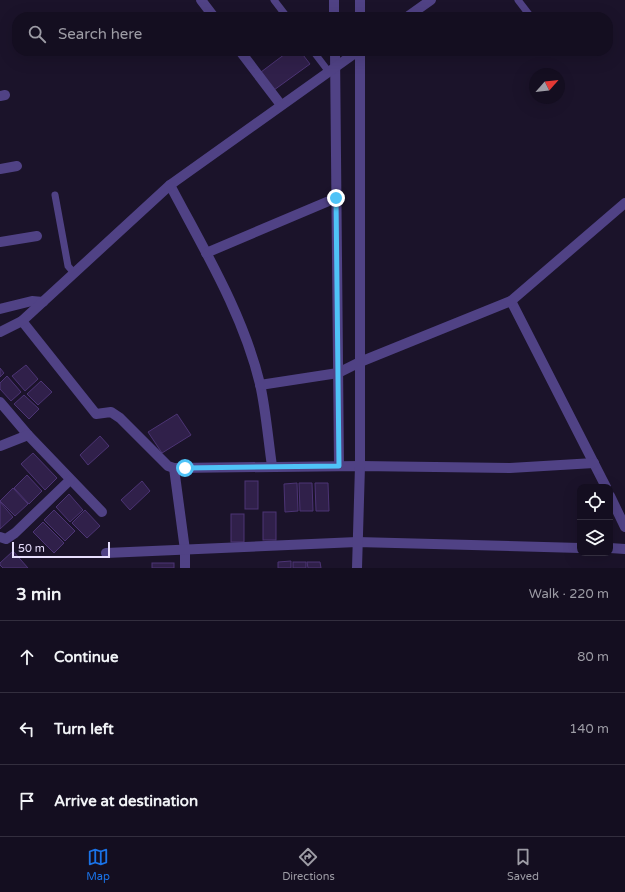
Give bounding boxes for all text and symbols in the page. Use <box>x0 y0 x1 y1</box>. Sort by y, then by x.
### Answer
search box <box>12 12 613 56</box>
icon: search <box>26 23 48 45</box>
text: Search here <box>58 25 142 43</box>
north arrow <box>529 68 565 104</box>
route end <box>327 189 345 207</box>
route start <box>176 459 194 477</box>
map controls <box>577 484 613 556</box>
button: locate <box>577 484 613 520</box>
button: layers <box>577 520 613 556</box>
scale bar <box>12 540 110 559</box>
text: 50 m <box>18 542 45 555</box>
text: 3 min <box>16 584 61 605</box>
text: Walk · 220 m <box>529 586 609 602</box>
icon: ahead <box>16 646 38 668</box>
text: Continue <box>54 648 118 666</box>
text: 80 m <box>577 649 609 665</box>
icon: left <box>16 718 38 740</box>
text: Turn left <box>54 720 114 738</box>
text: 140 m <box>569 721 609 737</box>
icon: arrive <box>16 790 38 812</box>
text: Arrive at destination <box>54 792 198 810</box>
tab: Map <box>86 846 110 883</box>
tab: Directions <box>282 846 335 883</box>
tab: Saved <box>507 846 539 883</box>

